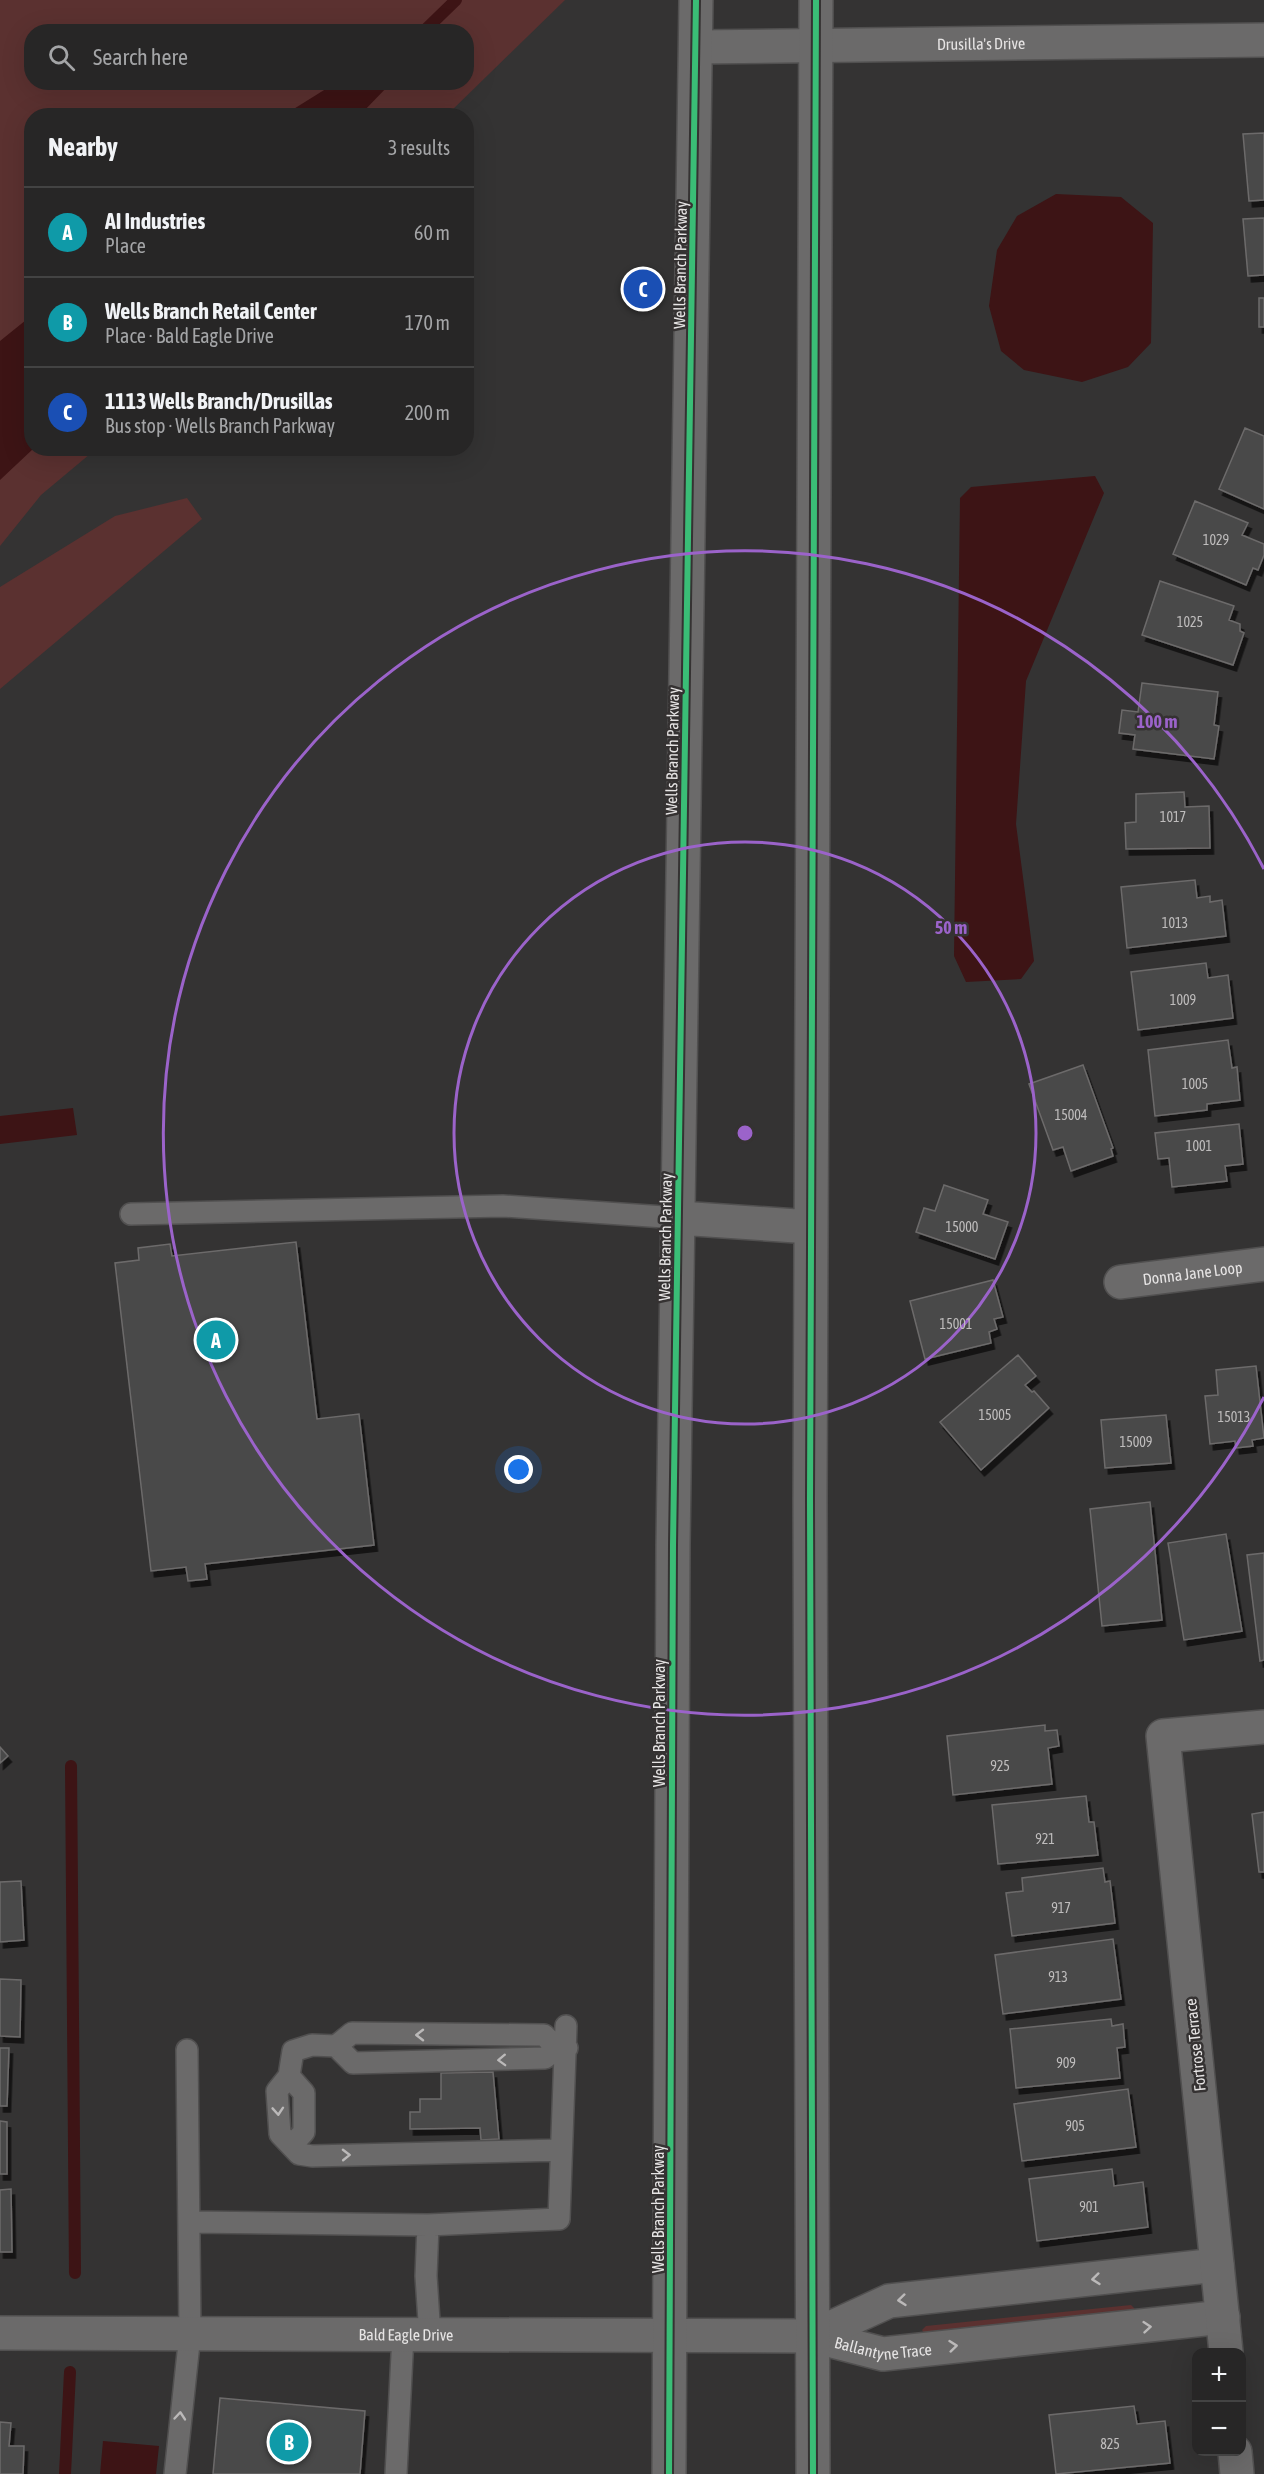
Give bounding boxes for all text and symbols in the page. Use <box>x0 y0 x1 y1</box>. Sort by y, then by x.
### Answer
search box <box>24 24 474 90</box>
street label: Drusilla's Drive <box>937 34 1025 53</box>
icon: search <box>45 41 78 74</box>
text: Search here <box>93 44 188 70</box>
text: Nearby <box>48 132 118 162</box>
text: 3 results <box>388 136 450 159</box>
street label: Wells Branch Parkway <box>670 200 691 329</box>
text: AI Industries <box>105 208 205 234</box>
text: A <box>63 221 72 244</box>
text: 60 m <box>414 221 450 244</box>
text: Place <box>105 234 146 257</box>
pin: C <box>624 266 662 312</box>
text: Wells Branch Retail Center <box>105 298 317 324</box>
text: B <box>63 311 72 334</box>
text: 170 m <box>405 311 450 334</box>
text: Place · Bald Eagle Drive <box>105 324 274 347</box>
text: 1113 Wells Branch/Drusillas <box>105 388 333 414</box>
text: C <box>63 401 72 424</box>
text: 200 m <box>405 401 450 424</box>
text: Bus stop · Wells Branch Parkway <box>105 414 335 437</box>
house number: 1029 <box>1203 532 1229 548</box>
house number: 1025 <box>1177 614 1203 630</box>
street label: Wells Branch Parkway <box>662 686 683 815</box>
text: 100 m <box>1137 711 1177 732</box>
house number: 1017 <box>1160 809 1186 825</box>
house number: 1013 <box>1162 915 1188 931</box>
text: 50 m <box>935 917 967 938</box>
house number: 1009 <box>1170 992 1196 1008</box>
house number: 1005 <box>1182 1076 1208 1092</box>
house number: 15004 <box>1055 1107 1088 1123</box>
centre of rings <box>735 1123 755 1143</box>
house number: 1001 <box>1186 1138 1212 1154</box>
street label: Wells Branch Parkway <box>655 1172 676 1301</box>
house number: 15000 <box>946 1219 979 1235</box>
street label: Donna Jane Loop <box>1142 1258 1243 1288</box>
house number: 15001 <box>940 1316 972 1332</box>
pin: A <box>196 1318 236 1362</box>
house number: 15005 <box>979 1407 1011 1423</box>
house number: 15013 <box>1218 1409 1250 1425</box>
house number: 15009 <box>1120 1434 1152 1450</box>
your location <box>504 1455 533 1484</box>
street label: Wells Branch Parkway <box>650 1659 669 1787</box>
house number: 925 <box>990 1758 1010 1774</box>
house number: 921 <box>1035 1831 1055 1847</box>
house number: 917 <box>1051 1900 1071 1916</box>
house number: 913 <box>1048 1969 1068 1985</box>
street label: Fortrose Terrace <box>1181 1998 1209 2092</box>
one-way arrow <box>415 2029 424 2041</box>
one-way arrow <box>498 2054 507 2066</box>
house number: 909 <box>1056 2055 1076 2071</box>
one-way arrow <box>272 2106 285 2115</box>
house number: 905 <box>1065 2118 1085 2134</box>
street label: Wells Branch Parkway <box>649 2145 668 2273</box>
one-way arrow <box>341 2149 350 2161</box>
house number: 901 <box>1079 2199 1099 2215</box>
one-way arrow <box>1092 2272 1101 2285</box>
one-way arrow <box>898 2293 907 2306</box>
one-way arrow <box>1142 2321 1151 2334</box>
street label: Bald Eagle Drive <box>359 2325 453 2345</box>
street label: Ballantyne Trace <box>833 2333 933 2364</box>
one-way arrow <box>948 2341 957 2353</box>
map controls <box>1192 2348 1246 2456</box>
button: + <box>1192 2348 1246 2402</box>
button: − <box>1192 2402 1246 2456</box>
one-way arrow <box>173 2411 186 2420</box>
pin: B <box>270 2420 308 2464</box>
house number: 825 <box>1100 2436 1120 2452</box>

